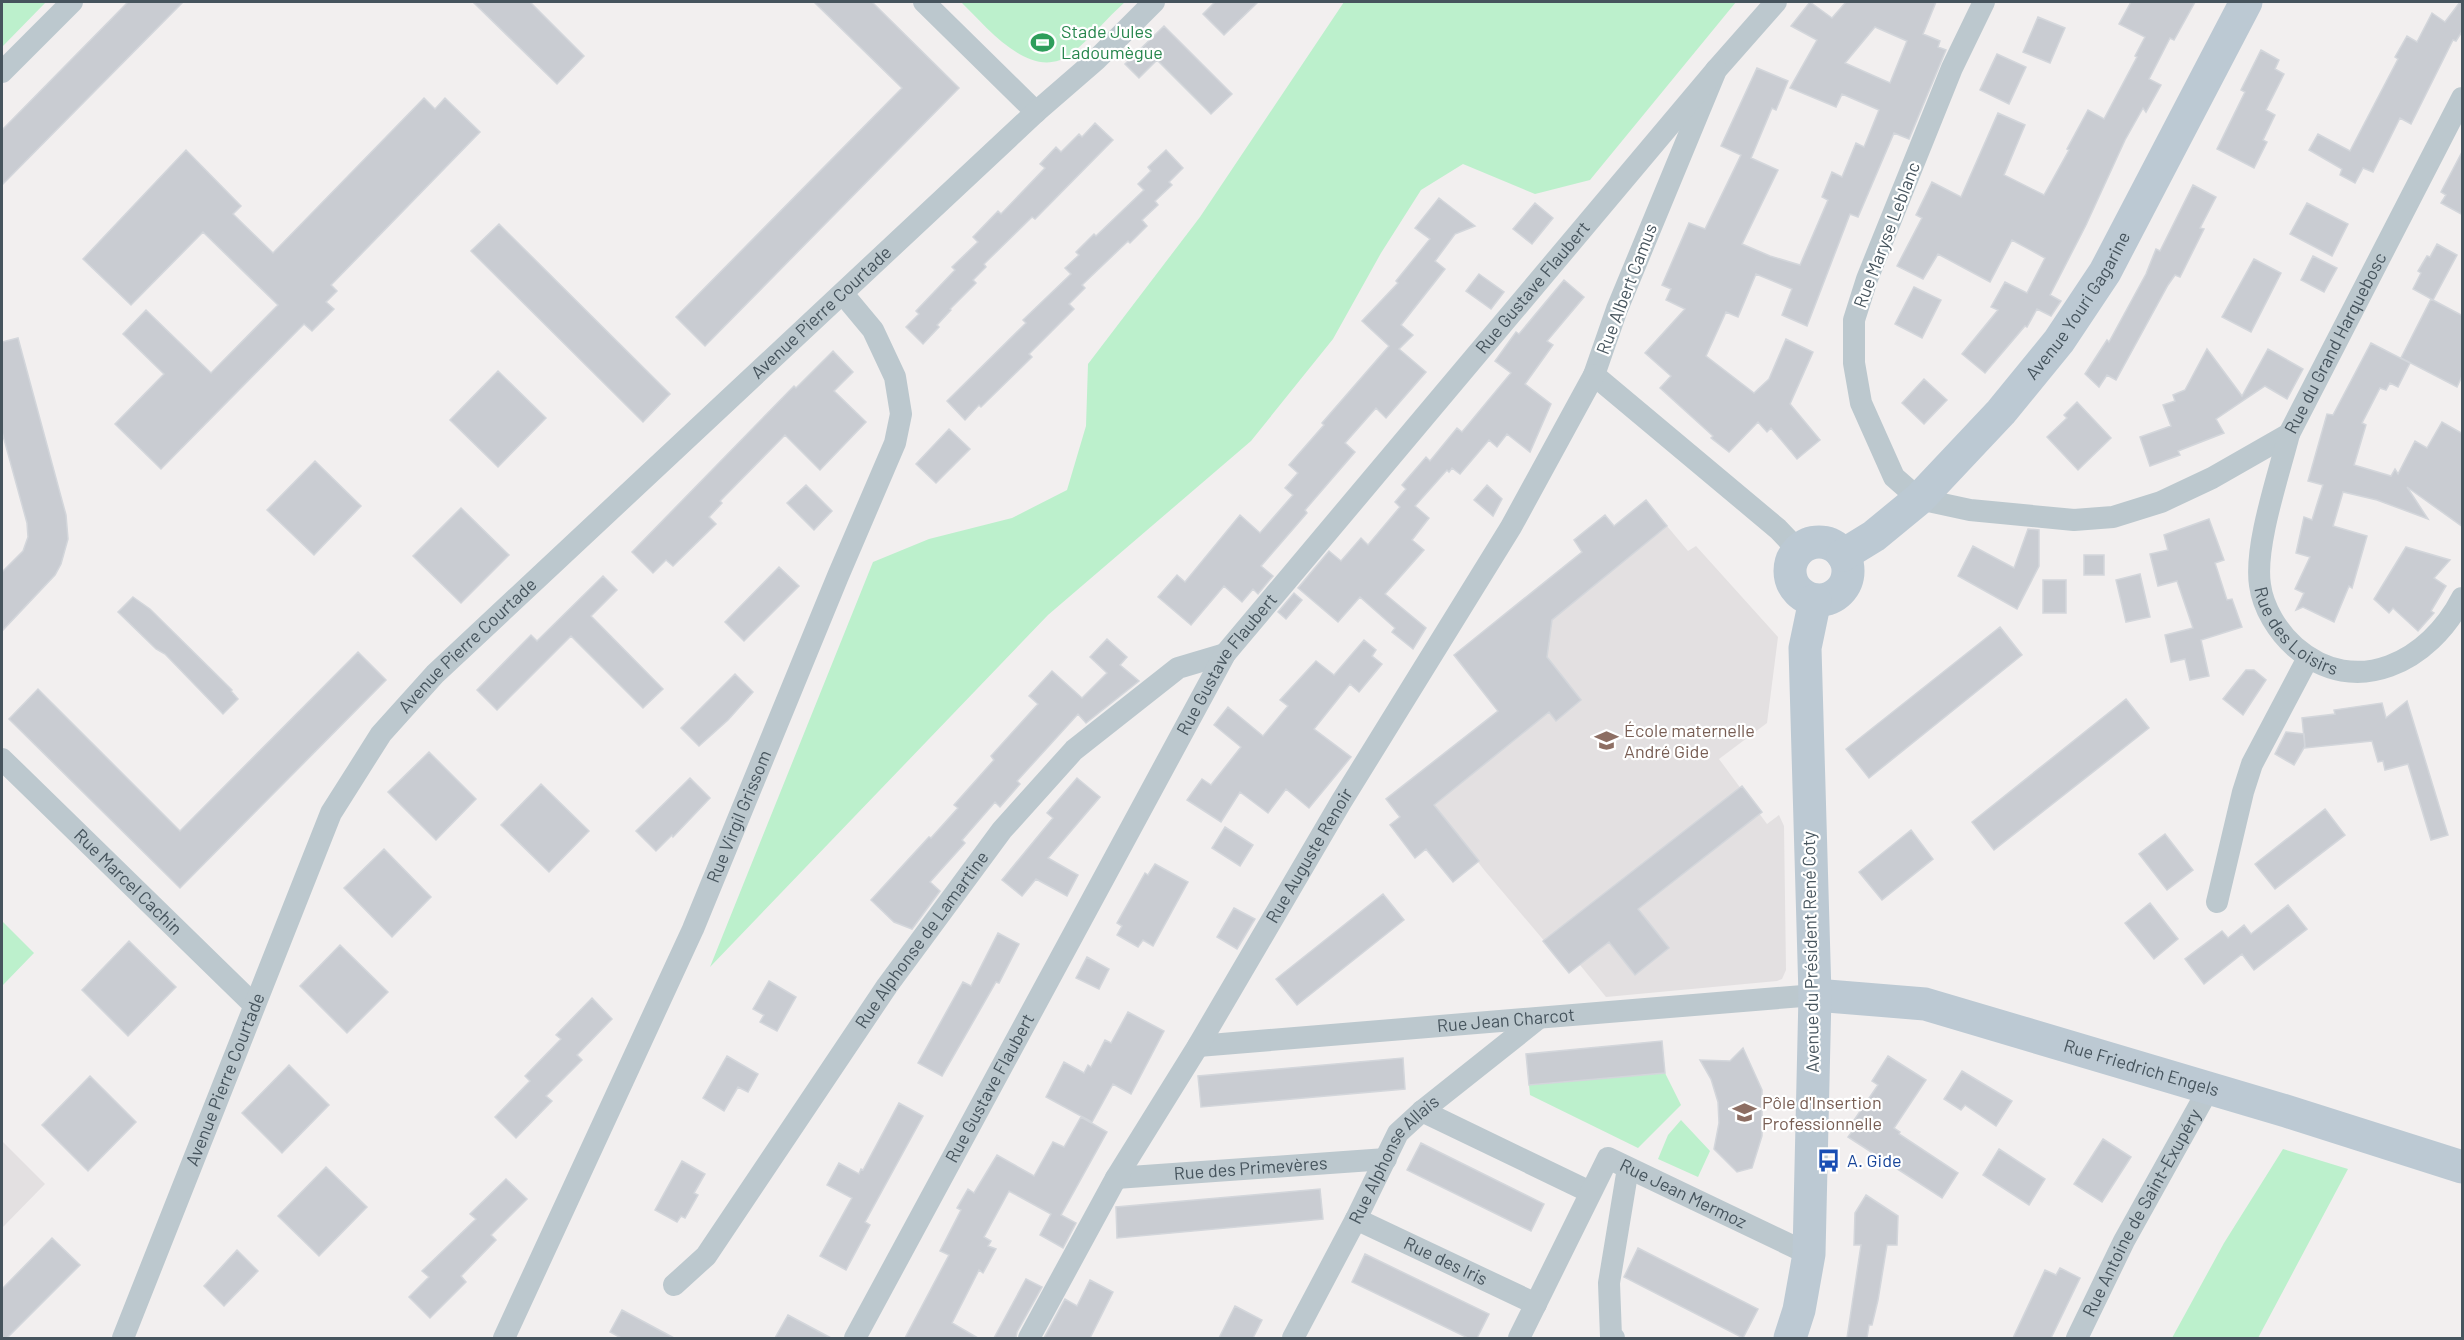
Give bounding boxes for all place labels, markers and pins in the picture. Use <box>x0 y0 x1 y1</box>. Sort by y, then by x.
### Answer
place label: Stade Jules Ladoumègue <box>1061 20 1163 63</box>
sports icon: Stade Jules Ladoumègue <box>1030 29 1056 55</box>
place label: École maternelle André Gide <box>1624 719 1755 762</box>
school or university icon: École maternelle André Gide <box>1593 728 1619 754</box>
place label: Pôle d'Insertion Professionnelle <box>1762 1091 1882 1134</box>
school or university icon: Pôle d'Insertion Professionnelle <box>1731 1100 1757 1126</box>
bus stop icon: A. Gide <box>1816 1148 1842 1174</box>
place label: A. Gide <box>1847 1149 1902 1171</box>

